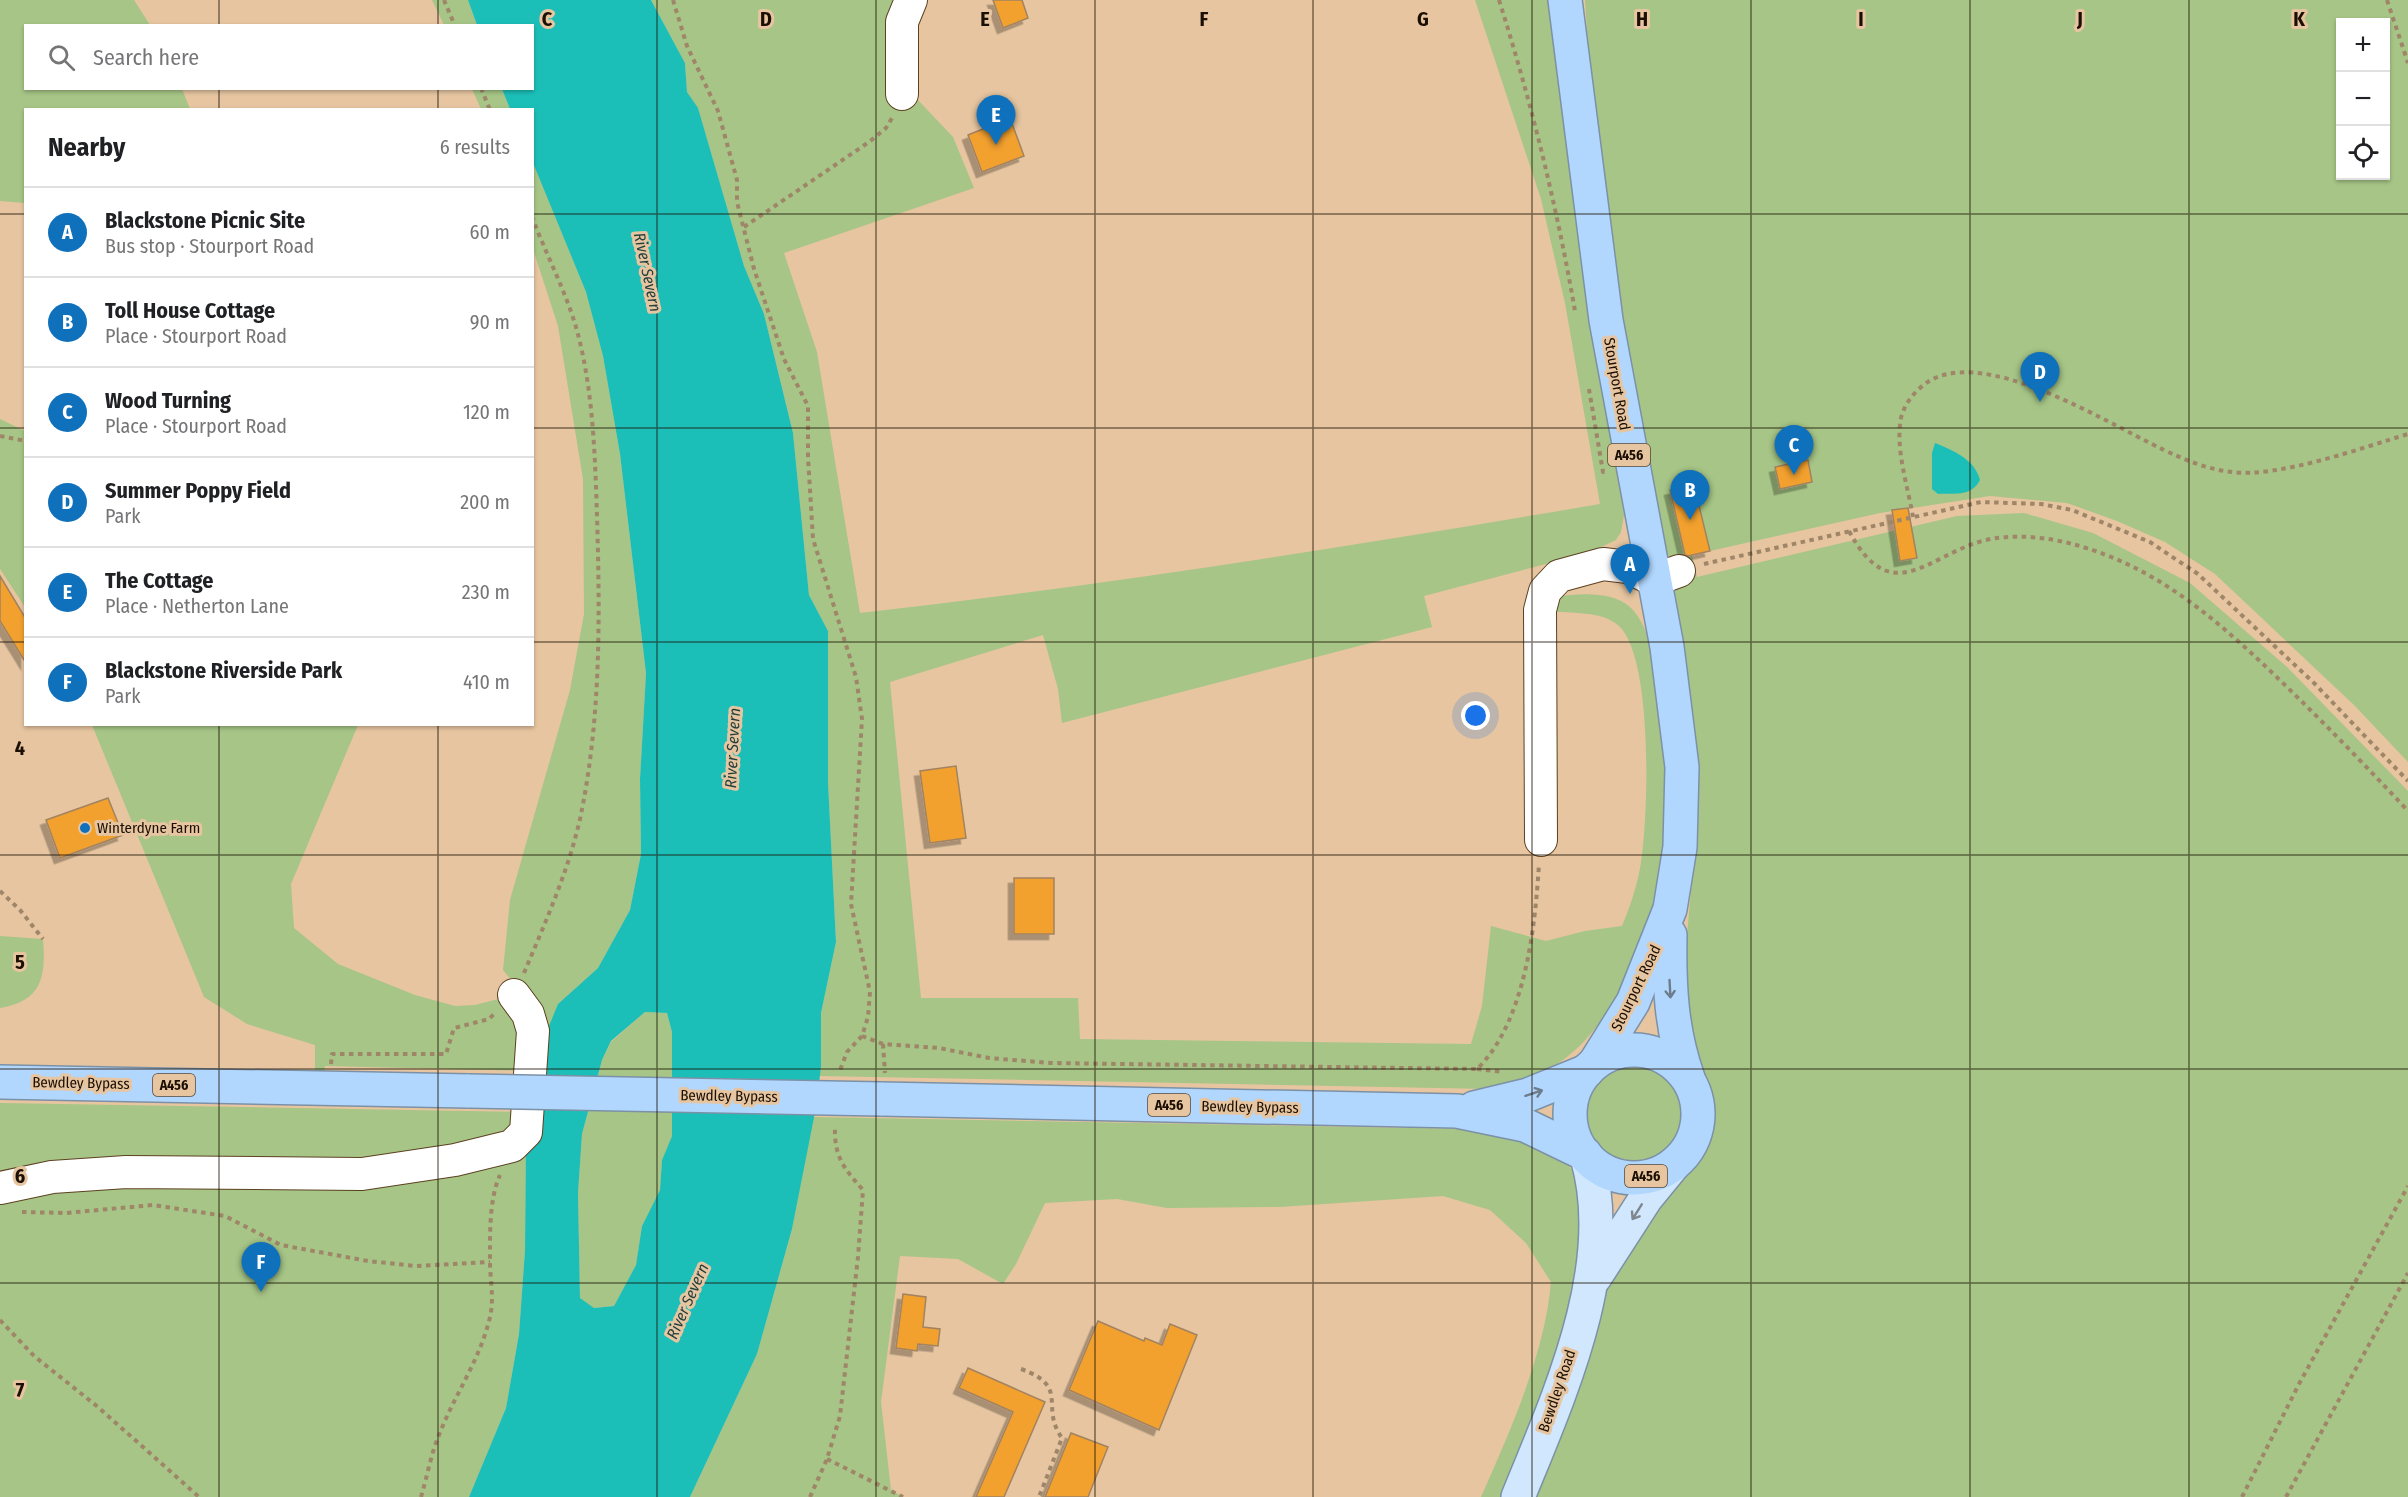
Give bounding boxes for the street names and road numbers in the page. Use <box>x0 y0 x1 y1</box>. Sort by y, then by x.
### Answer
street label: Stourport Road <box>1600 336 1634 432</box>
road number: A456 <box>1608 444 1650 466</box>
street label: Stourport Road <box>1607 942 1665 1034</box>
street label: Bewdley Bypass <box>32 1073 130 1093</box>
road number: A456 <box>153 1074 195 1096</box>
street label: Bewdley Bypass <box>680 1086 778 1106</box>
road number: A456 <box>1148 1094 1190 1116</box>
street label: Bewdley Bypass <box>1201 1097 1299 1117</box>
road number: A456 <box>1625 1165 1667 1187</box>
street label: Bewdley Road <box>1534 1347 1580 1435</box>

